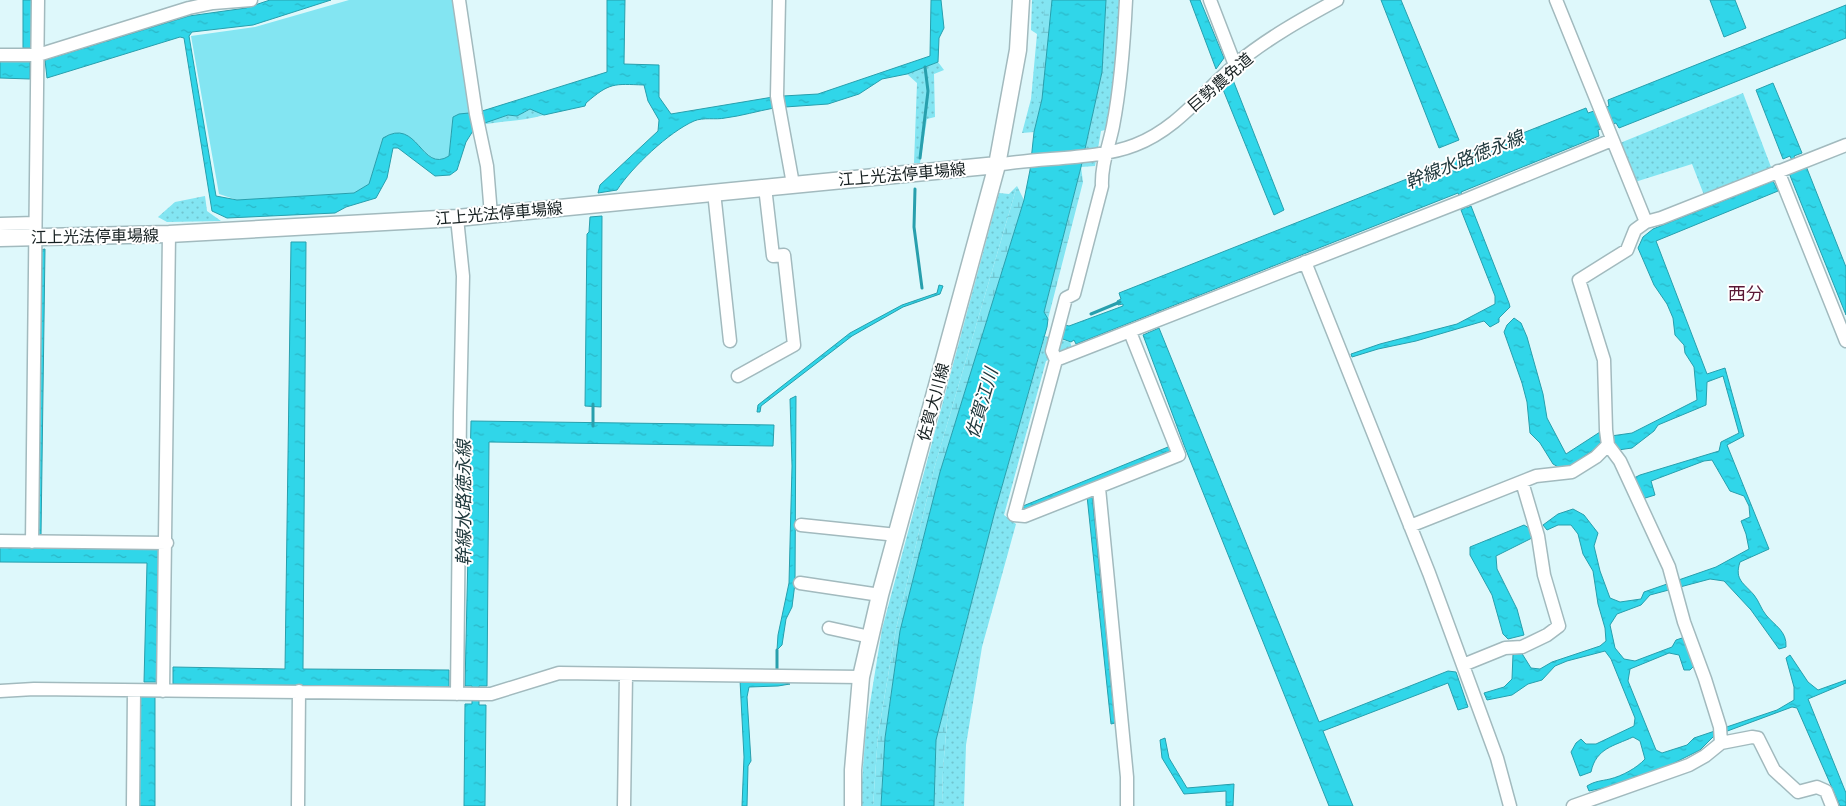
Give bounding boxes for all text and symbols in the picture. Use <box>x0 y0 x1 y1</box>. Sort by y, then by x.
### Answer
street label: 巨勢農免道 <box>1183 47 1257 117</box>
water label: 幹線水路徳永線 <box>1401 124 1529 194</box>
street label: 江上光法停車場線 <box>837 157 967 191</box>
street label: 江上光法停車場線 <box>434 196 564 230</box>
street label: 江上光法停車場線 <box>31 224 159 248</box>
district label: 西分 <box>1728 281 1764 305</box>
street label: 佐賀大川線 <box>912 361 954 443</box>
water label: 佐賀江川 <box>960 363 1003 441</box>
water label: 幹線水路徳永線 <box>451 438 475 566</box>

